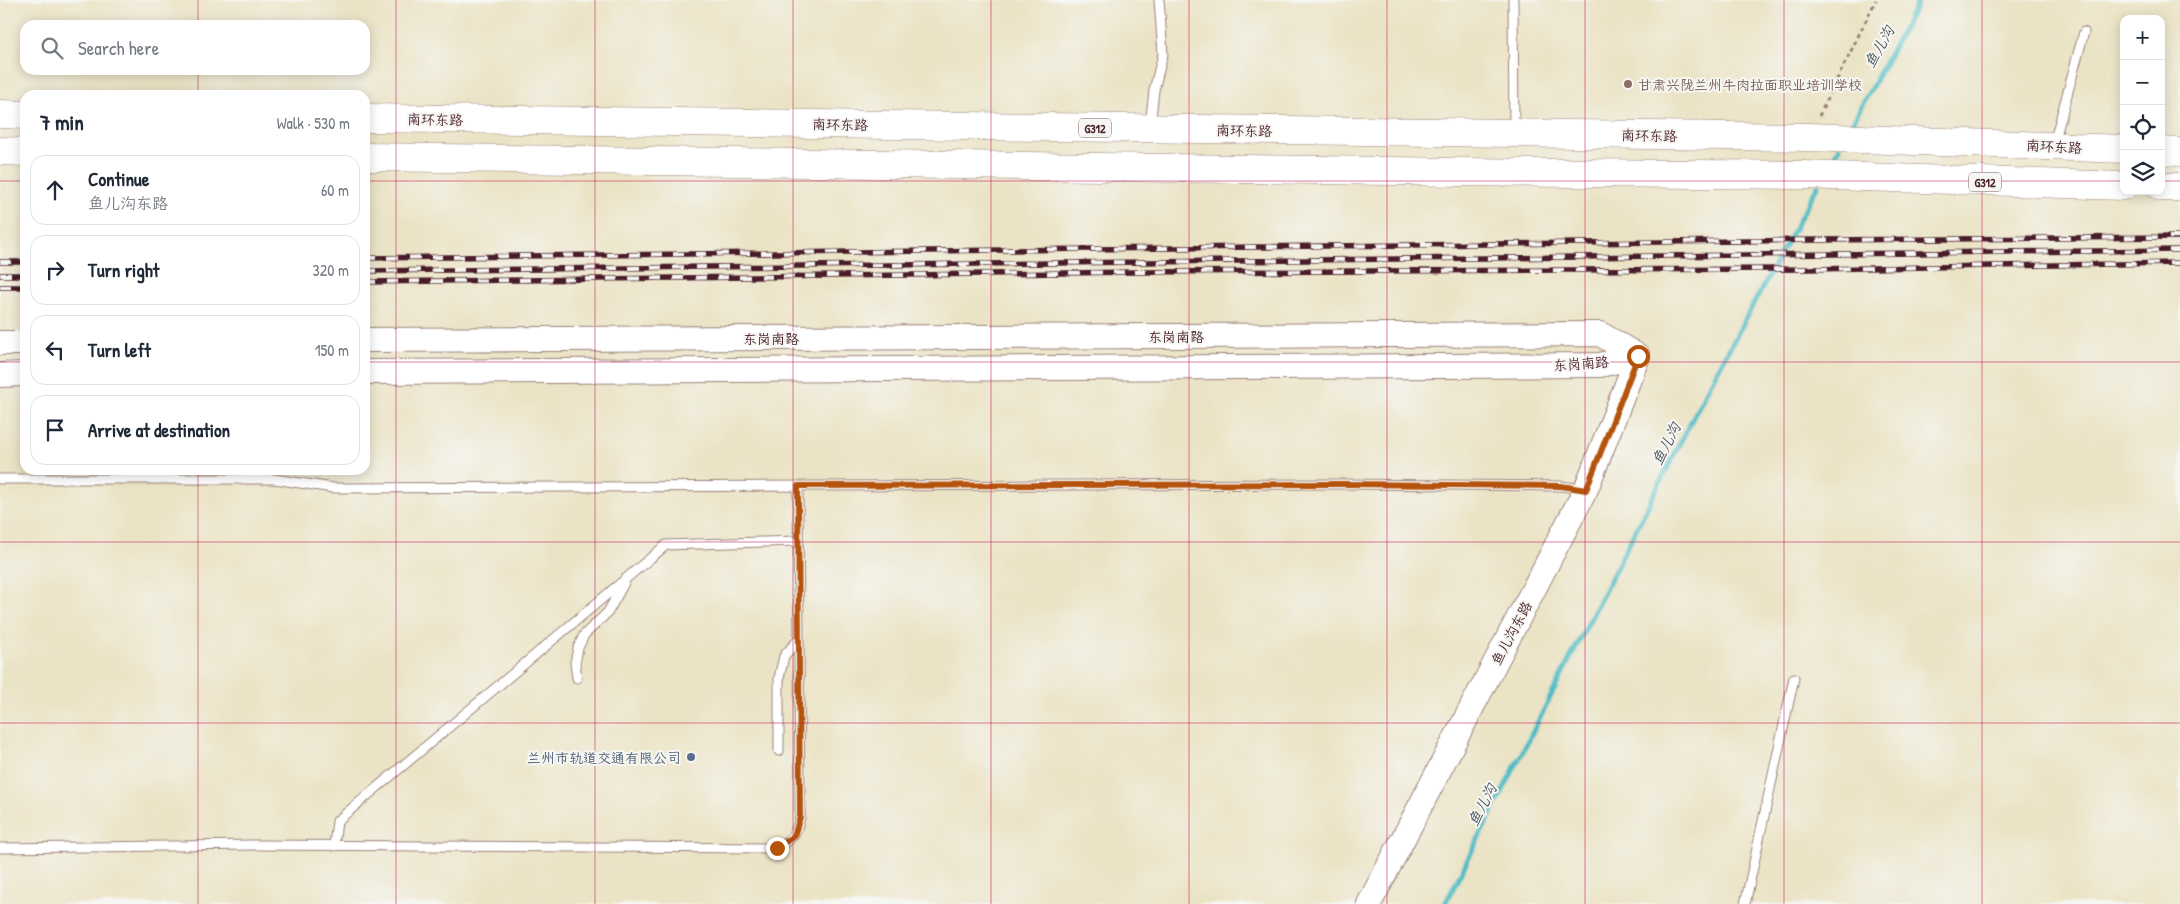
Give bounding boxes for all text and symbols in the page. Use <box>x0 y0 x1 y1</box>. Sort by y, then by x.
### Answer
map controls <box>2120 15 2165 195</box>
button: + <box>2120 15 2165 60</box>
search box <box>20 20 370 75</box>
water label: 鱼儿沟 <box>1859 20 1900 72</box>
icon: search <box>38 34 66 62</box>
text: Search here <box>78 35 159 61</box>
button: − <box>2120 60 2165 105</box>
place label: 甘肃兴陇兰州牛肉拉面职业培训学校 <box>1638 75 1862 94</box>
marker: 甘肃兴陇兰州牛肉拉面职业培训学校 <box>1622 78 1634 90</box>
button: locate <box>2120 105 2165 150</box>
text: 7 min <box>40 108 84 137</box>
street label: 南环东路 <box>407 109 463 129</box>
text: Walk · 530 m <box>277 112 350 134</box>
street label: 南环东路 <box>812 114 868 134</box>
road number: G312 <box>1079 119 1111 138</box>
street label: 南环东路 <box>1216 120 1272 140</box>
street label: 南环东路 <box>1621 125 1677 145</box>
street label: 南环东路 <box>2026 135 2082 157</box>
button: layers <box>2120 150 2165 195</box>
text: Continue <box>88 166 149 192</box>
road number: G312 <box>1969 172 2001 192</box>
icon: ahead <box>41 176 69 204</box>
text: 60 m <box>321 179 349 201</box>
text: 鱼儿沟东路 <box>88 192 168 214</box>
icon: right <box>41 256 69 284</box>
text: Turn right <box>88 257 159 283</box>
text: 320 m <box>313 259 349 281</box>
street label: 东岗南路 <box>1148 327 1204 346</box>
street label: 东岗南路 <box>743 329 799 348</box>
icon: left <box>41 336 69 364</box>
text: Turn left <box>88 337 151 363</box>
text: 150 m <box>315 339 349 361</box>
route start <box>1627 345 1650 368</box>
street label: 东岗南路 <box>1552 352 1610 374</box>
icon: arrive <box>41 416 69 444</box>
text: Arrive at destination <box>88 417 230 443</box>
water label: 鱼儿沟 <box>1646 417 1686 469</box>
street label: 鱼儿沟东路 <box>1486 598 1536 668</box>
place label: 兰州市轨道交通有限公司 <box>527 748 681 767</box>
marker: 兰州市轨道交通有限公司 <box>685 751 697 763</box>
water label: 鱼儿沟 <box>1462 778 1502 830</box>
route end <box>766 837 789 860</box>

